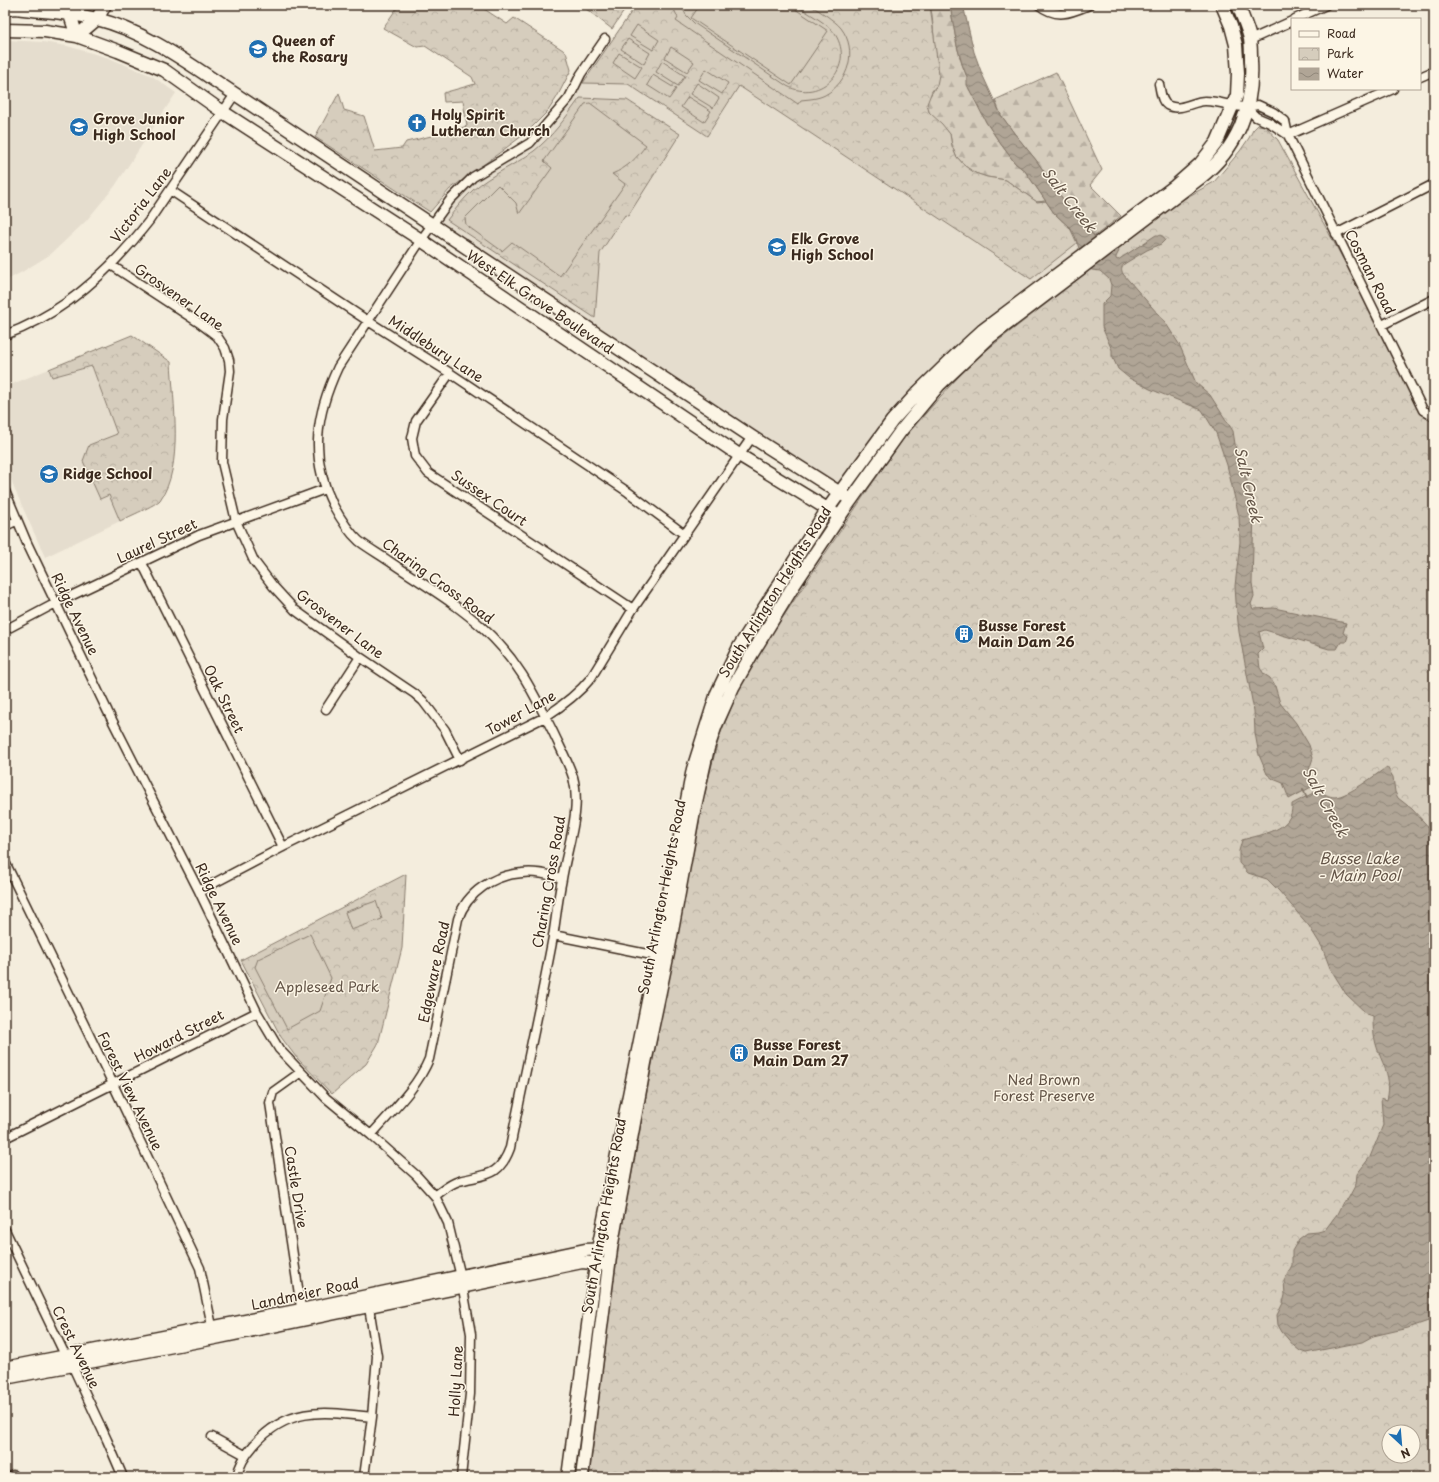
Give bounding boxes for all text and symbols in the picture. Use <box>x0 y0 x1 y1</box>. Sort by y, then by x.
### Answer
legend <box>1291 18 1421 90</box>
text: Road <box>1327 24 1356 42</box>
place label: Queen of the Rosary <box>272 30 348 67</box>
school or university icon: Queen of the Rosary <box>247 38 269 60</box>
text: Park <box>1327 44 1354 62</box>
text: Water <box>1327 64 1364 82</box>
place label: Holy Spirit Lutheran Church <box>431 104 550 141</box>
place label: Grove Junior High School <box>93 108 185 145</box>
church icon: Holy Spirit Lutheran Church <box>406 112 428 134</box>
school or university icon: Grove Junior High School <box>68 116 90 138</box>
street label: Victoria Lane <box>105 162 176 247</box>
water label: Salt Creek <box>1037 162 1104 237</box>
street label: Cosman Road <box>1340 226 1401 318</box>
place label: Elk Grove High School <box>791 228 874 265</box>
school or university icon: Elk Grove High School <box>766 236 788 258</box>
street label: West Elk Grove Boulevard <box>462 244 618 359</box>
street label: Grosvener Lane <box>130 258 228 335</box>
street label: Middlebury Lane <box>385 310 488 387</box>
water label: Salt Creek <box>1230 444 1270 526</box>
school or university icon: Ridge School <box>38 463 60 485</box>
place label: Ridge School <box>63 463 152 484</box>
street label: Sussex Court <box>447 464 532 531</box>
street label: South Arlington Heights Road <box>713 502 836 681</box>
street label: Laurel Street <box>113 513 201 568</box>
street label: Charing Cross Road <box>378 533 499 628</box>
street label: Ridge Avenue <box>46 569 105 659</box>
street label: Grosvener Lane <box>292 584 389 664</box>
place label: Busse Forest Main Dam 26 <box>978 615 1075 652</box>
building icon: Busse Forest Main Dam 26 <box>953 623 975 645</box>
street label: Oak Street <box>199 661 250 737</box>
street label: Tower Lane <box>482 685 560 740</box>
water label: Salt Creek <box>1298 762 1356 841</box>
street label: South Arlington Heights Road <box>632 798 691 996</box>
street label: Charing Cross Road <box>527 814 570 950</box>
water label: Busse Lake - Main Pool <box>1318 846 1402 886</box>
street label: Ridge Avenue <box>190 859 249 949</box>
street label: Edgeware Road <box>412 919 455 1025</box>
park label: Appleseed Park <box>275 976 380 997</box>
street label: Howard Street <box>130 1004 228 1067</box>
street label: Forest View Avenue <box>93 1028 169 1154</box>
place label: Busse Forest Main Dam 27 <box>753 1034 849 1071</box>
building icon: Busse Forest Main Dam 27 <box>728 1042 750 1064</box>
park label: Ned Brown Forest Preserve <box>993 1069 1095 1106</box>
street label: South Arlington Heights Road <box>576 1117 631 1315</box>
street label: Castle Drive <box>280 1144 313 1230</box>
street label: Landmeier Road <box>249 1272 361 1315</box>
street label: Crest Avenue <box>47 1302 106 1392</box>
street label: Holly Lane <box>443 1345 468 1417</box>
north arrow <box>1381 1424 1421 1464</box>
text: N <box>1398 1444 1413 1463</box>

